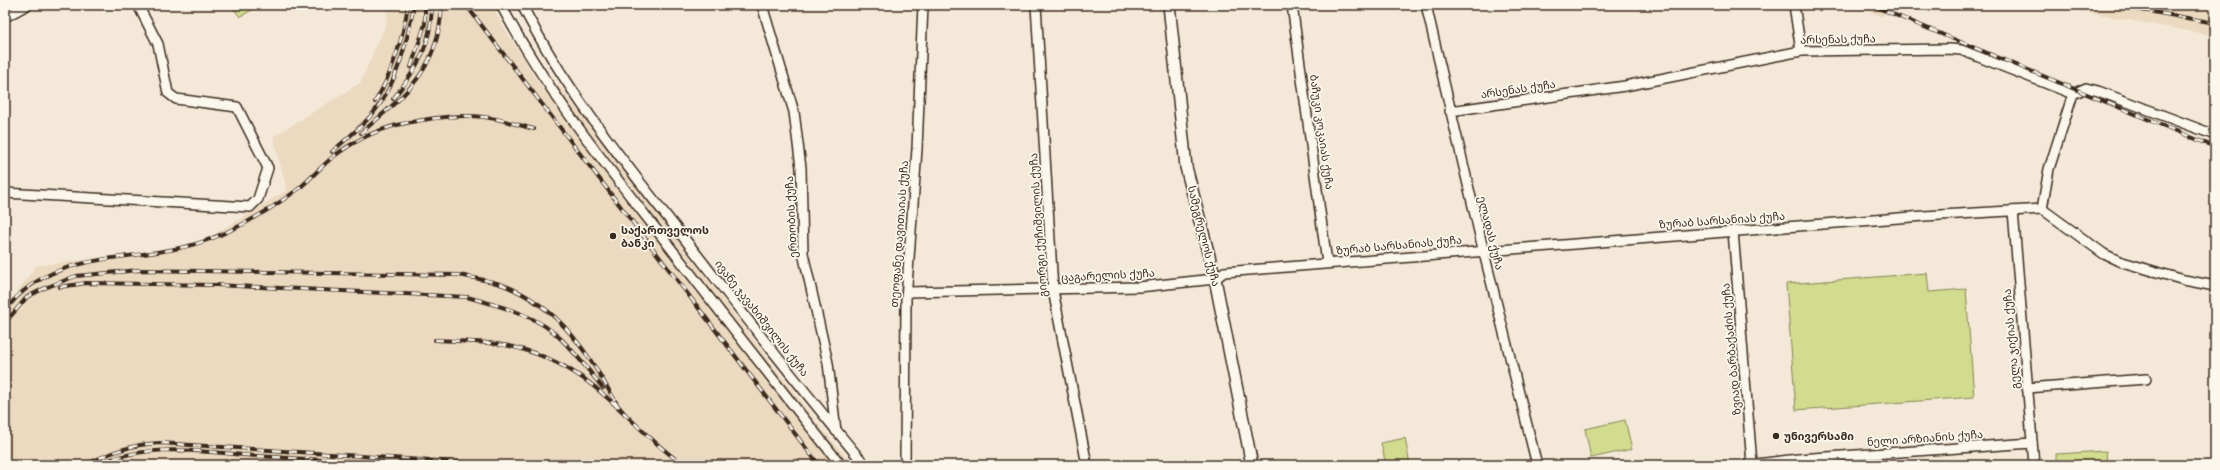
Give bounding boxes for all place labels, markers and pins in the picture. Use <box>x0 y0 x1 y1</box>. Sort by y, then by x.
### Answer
place label: საქართველოს ბანკი <box>621 221 709 253</box>
marker: საქართველოს ბანკი <box>608 231 618 241</box>
place label: უნივერსამი <box>1784 427 1854 446</box>
marker: უნივერსამი <box>1771 431 1781 441</box>

